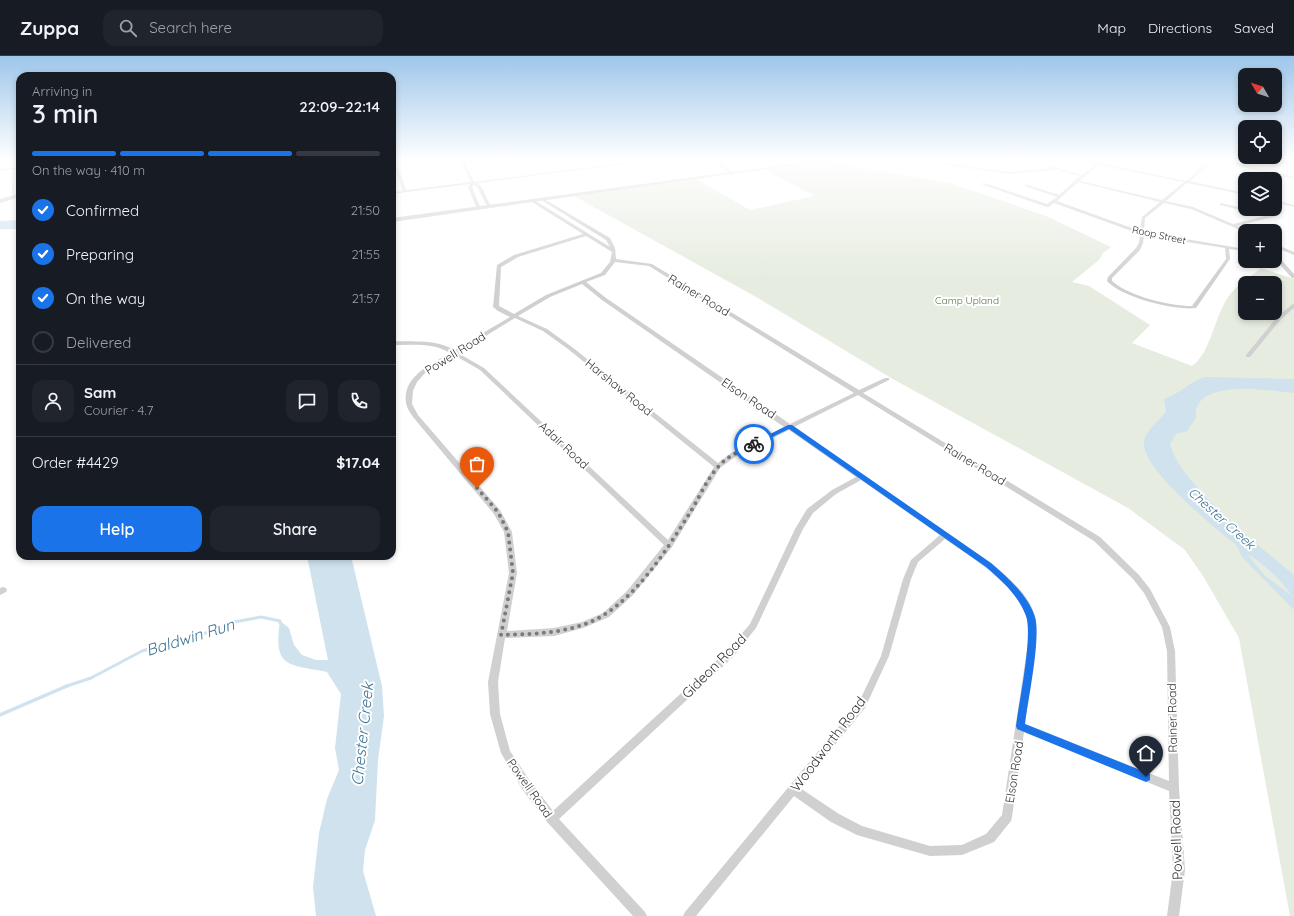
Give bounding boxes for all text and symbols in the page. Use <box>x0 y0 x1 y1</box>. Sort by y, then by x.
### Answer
search box <box>103 10 383 46</box>
text: Zuppa <box>20 16 79 40</box>
icon: search <box>117 17 139 39</box>
text: Search here <box>149 18 232 37</box>
text: Map <box>1097 19 1126 37</box>
text: Directions <box>1148 19 1212 37</box>
text: Saved <box>1234 19 1274 37</box>
north arrow <box>1238 68 1282 112</box>
map controls <box>1238 68 1282 320</box>
text: Arriving in <box>32 83 92 99</box>
text: 3 min <box>32 97 98 130</box>
text: 22:09–22:14 <box>299 97 380 116</box>
button: locate <box>1238 120 1282 164</box>
text: On the way · 410 m <box>32 162 145 178</box>
button: layers <box>1238 172 1282 216</box>
icon: check <box>32 199 54 221</box>
text: Confirmed <box>66 201 139 220</box>
text: 21:50 <box>351 202 380 218</box>
street label: Roop Street <box>1131 223 1188 247</box>
button: + <box>1238 224 1282 268</box>
icon: check <box>32 243 54 265</box>
text: Preparing <box>66 245 134 264</box>
text: 21:55 <box>351 246 380 262</box>
street label: Rainer Road <box>665 271 733 319</box>
button: − <box>1238 276 1282 320</box>
icon: check <box>32 287 54 309</box>
text: On the way <box>66 289 145 308</box>
text: 21:57 <box>352 290 380 306</box>
park label: Camp Upland <box>935 294 999 307</box>
street label: Powell Road <box>422 328 488 378</box>
text: Delivered <box>66 333 131 352</box>
street label: Harshaw Road <box>582 355 656 419</box>
street label: Elson Road <box>719 374 779 422</box>
button: person <box>32 380 74 422</box>
button: chat <box>286 380 328 422</box>
button: phone <box>338 380 380 422</box>
text: Sam <box>84 383 116 402</box>
text: Courier · 4.7 <box>84 402 153 418</box>
street label: Adair Road <box>536 418 592 472</box>
courier <box>734 424 774 464</box>
icon: bike <box>743 433 765 455</box>
street label: Rainer Road <box>941 440 1009 488</box>
pin <box>460 447 494 488</box>
text: Order #4429 <box>32 453 119 472</box>
text: $17.04 <box>336 453 380 472</box>
icon: bag <box>466 453 488 475</box>
water label: Chester Creek <box>1185 484 1259 553</box>
button: Help <box>32 506 202 552</box>
button: Share <box>210 506 380 552</box>
water label: Baldwin Run <box>143 614 237 660</box>
street label: Gideon Road <box>678 630 750 702</box>
water label: Chester Creek <box>347 680 378 787</box>
street label: Rainer Road <box>1164 683 1180 753</box>
street label: Woodworth Road <box>786 693 870 795</box>
pin <box>1129 736 1163 777</box>
street label: Elson Road <box>1002 740 1026 804</box>
icon: home <box>1135 742 1157 764</box>
street label: Powell Road <box>504 756 556 820</box>
street label: Powell Road <box>1166 800 1186 880</box>

